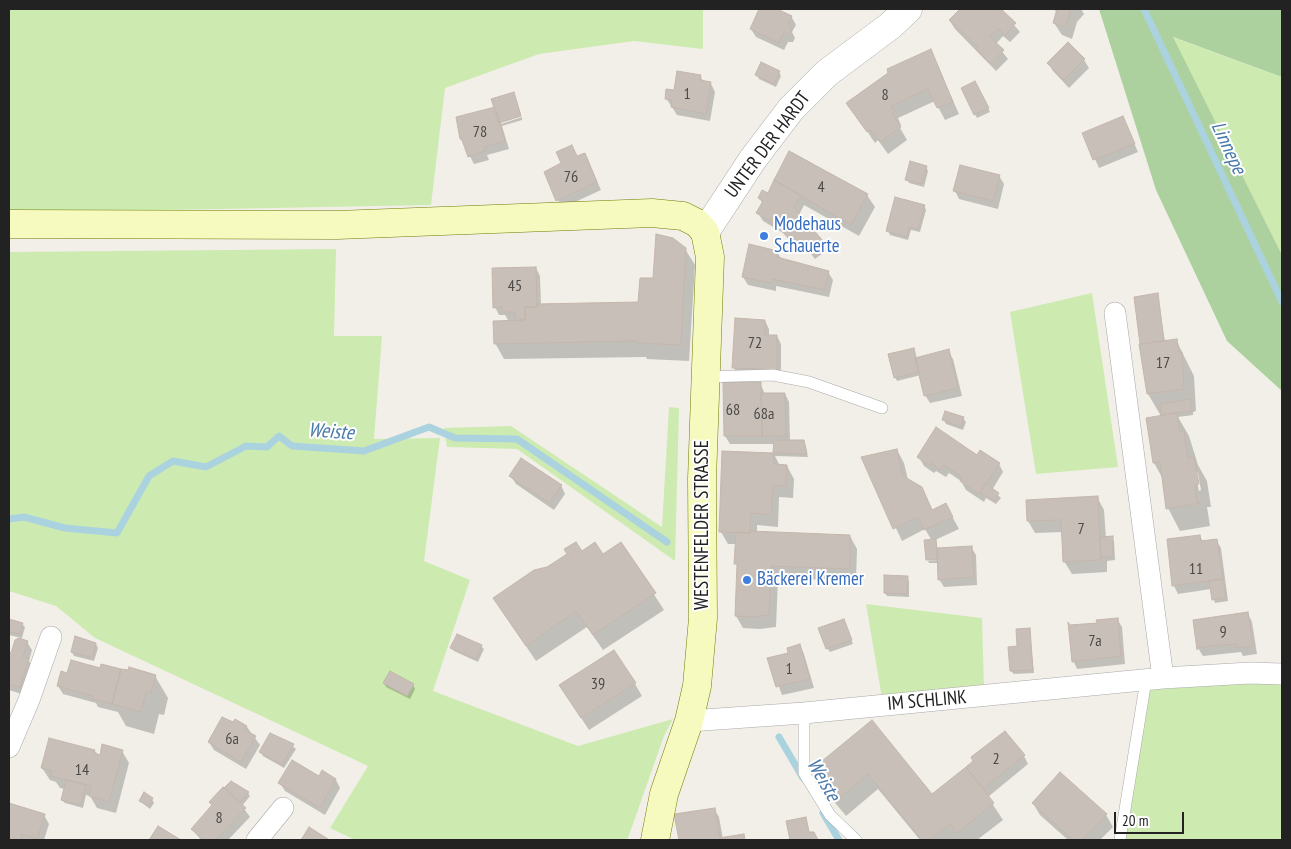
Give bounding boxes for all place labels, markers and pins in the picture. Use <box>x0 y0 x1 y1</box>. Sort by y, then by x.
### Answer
place label: Modehaus Schauerte <box>774 214 841 258</box>
marker: Modehaus Schauerte <box>758 230 770 242</box>
place label: Bäckerei Kremer <box>757 569 864 591</box>
marker: Bäckerei Kremer <box>741 574 753 586</box>

